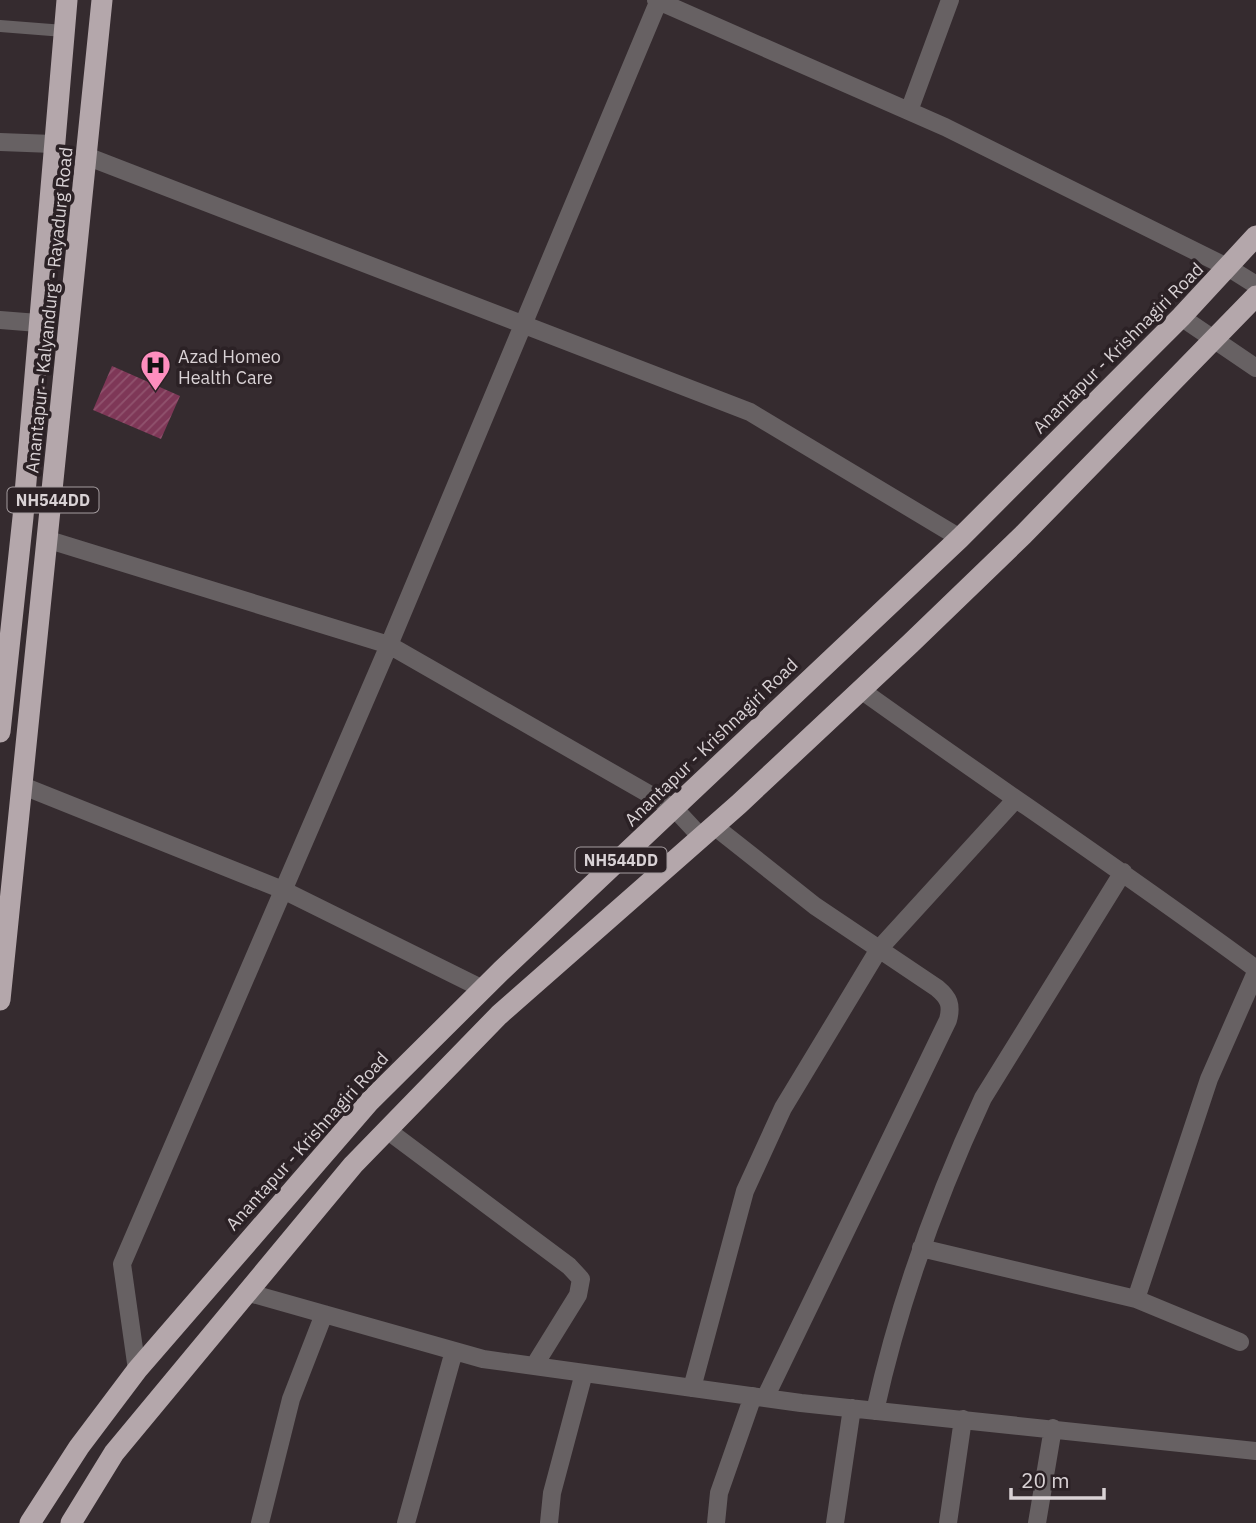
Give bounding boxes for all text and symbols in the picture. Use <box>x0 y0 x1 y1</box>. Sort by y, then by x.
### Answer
street label: Anantapur - Kalyandurg - Rayadurg Road <box>20 146 78 474</box>
street label: Anantapur - Krishnagiri Road <box>1028 258 1208 438</box>
place label: Azad Homeo Health Care <box>178 345 281 389</box>
hospital icon: Azad Homeo Health Care <box>138 349 172 393</box>
road number: NH544DD <box>7 488 98 512</box>
street label: Anantapur - Krishnagiri Road <box>619 653 803 831</box>
road number: NH544DD <box>576 848 666 873</box>
street label: Anantapur - Krishnagiri Road <box>221 1047 393 1235</box>
scale bar <box>1011 1456 1104 1500</box>
text: 20 m <box>1021 1466 1070 1494</box>

